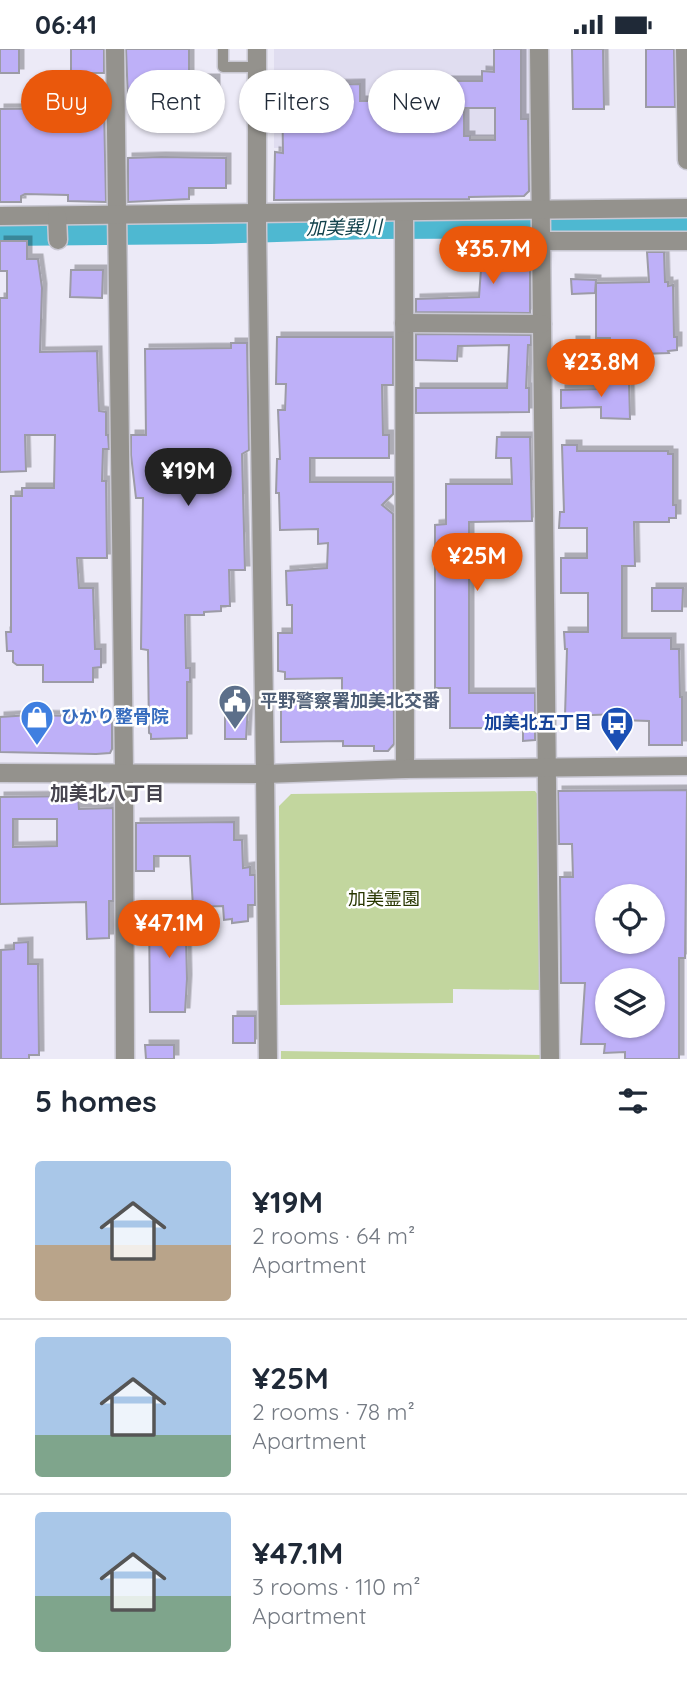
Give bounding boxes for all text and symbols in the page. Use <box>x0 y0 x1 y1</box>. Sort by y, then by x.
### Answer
text: 06:41 <box>35 8 97 41</box>
chip: Buy <box>21 70 112 133</box>
chip: Rent <box>126 70 225 133</box>
chip: Filters <box>239 70 354 133</box>
chip: New <box>368 70 465 133</box>
water label: 加美巽川 <box>306 214 384 240</box>
pin: ¥35.7M <box>436 226 550 286</box>
text: ¥35.7M <box>455 234 531 263</box>
pin: ¥23.8M <box>544 339 658 399</box>
text: ¥23.8M <box>563 347 639 376</box>
pin: ¥19M <box>147 449 229 508</box>
text: ¥19M <box>161 456 215 485</box>
pin: ¥25M <box>436 533 518 593</box>
text: ¥25M <box>448 541 506 570</box>
public building icon: 平野警察署加美北交番 <box>216 682 254 731</box>
place label: 平野警察署加美北交番 <box>260 689 440 712</box>
shop icon: ひかり整骨院 <box>18 698 56 747</box>
bus stop icon: 加美北五丁目 <box>598 704 636 753</box>
place label: ひかり整骨院 <box>61 705 169 728</box>
place label: 加美北五丁目 <box>484 711 592 734</box>
district label: 加美北八丁目 <box>50 781 164 805</box>
map controls <box>595 884 665 1038</box>
button: locate <box>595 884 665 954</box>
park label: 加美霊園 <box>348 887 420 910</box>
pin: ¥47.1M <box>112 901 226 960</box>
text: ¥47.1M <box>134 908 204 937</box>
button: layers <box>595 968 665 1038</box>
text: 5 homes <box>35 1082 157 1120</box>
icon: filters <box>614 1082 652 1120</box>
text: ¥19M <box>252 1183 323 1221</box>
icon: home <box>91 1189 175 1273</box>
text: 2 rooms · 64 m² <box>252 1221 415 1250</box>
text: Apartment <box>252 1250 366 1279</box>
text: ¥25M <box>252 1359 329 1397</box>
icon: home <box>91 1365 175 1449</box>
text: 2 rooms · 78 m² <box>252 1397 415 1426</box>
text: Apartment <box>252 1426 366 1455</box>
text: ¥47.1M <box>252 1534 343 1572</box>
icon: home <box>91 1540 175 1624</box>
text: 3 rooms · 110 m² <box>252 1572 421 1601</box>
text: Apartment <box>252 1601 366 1630</box>

